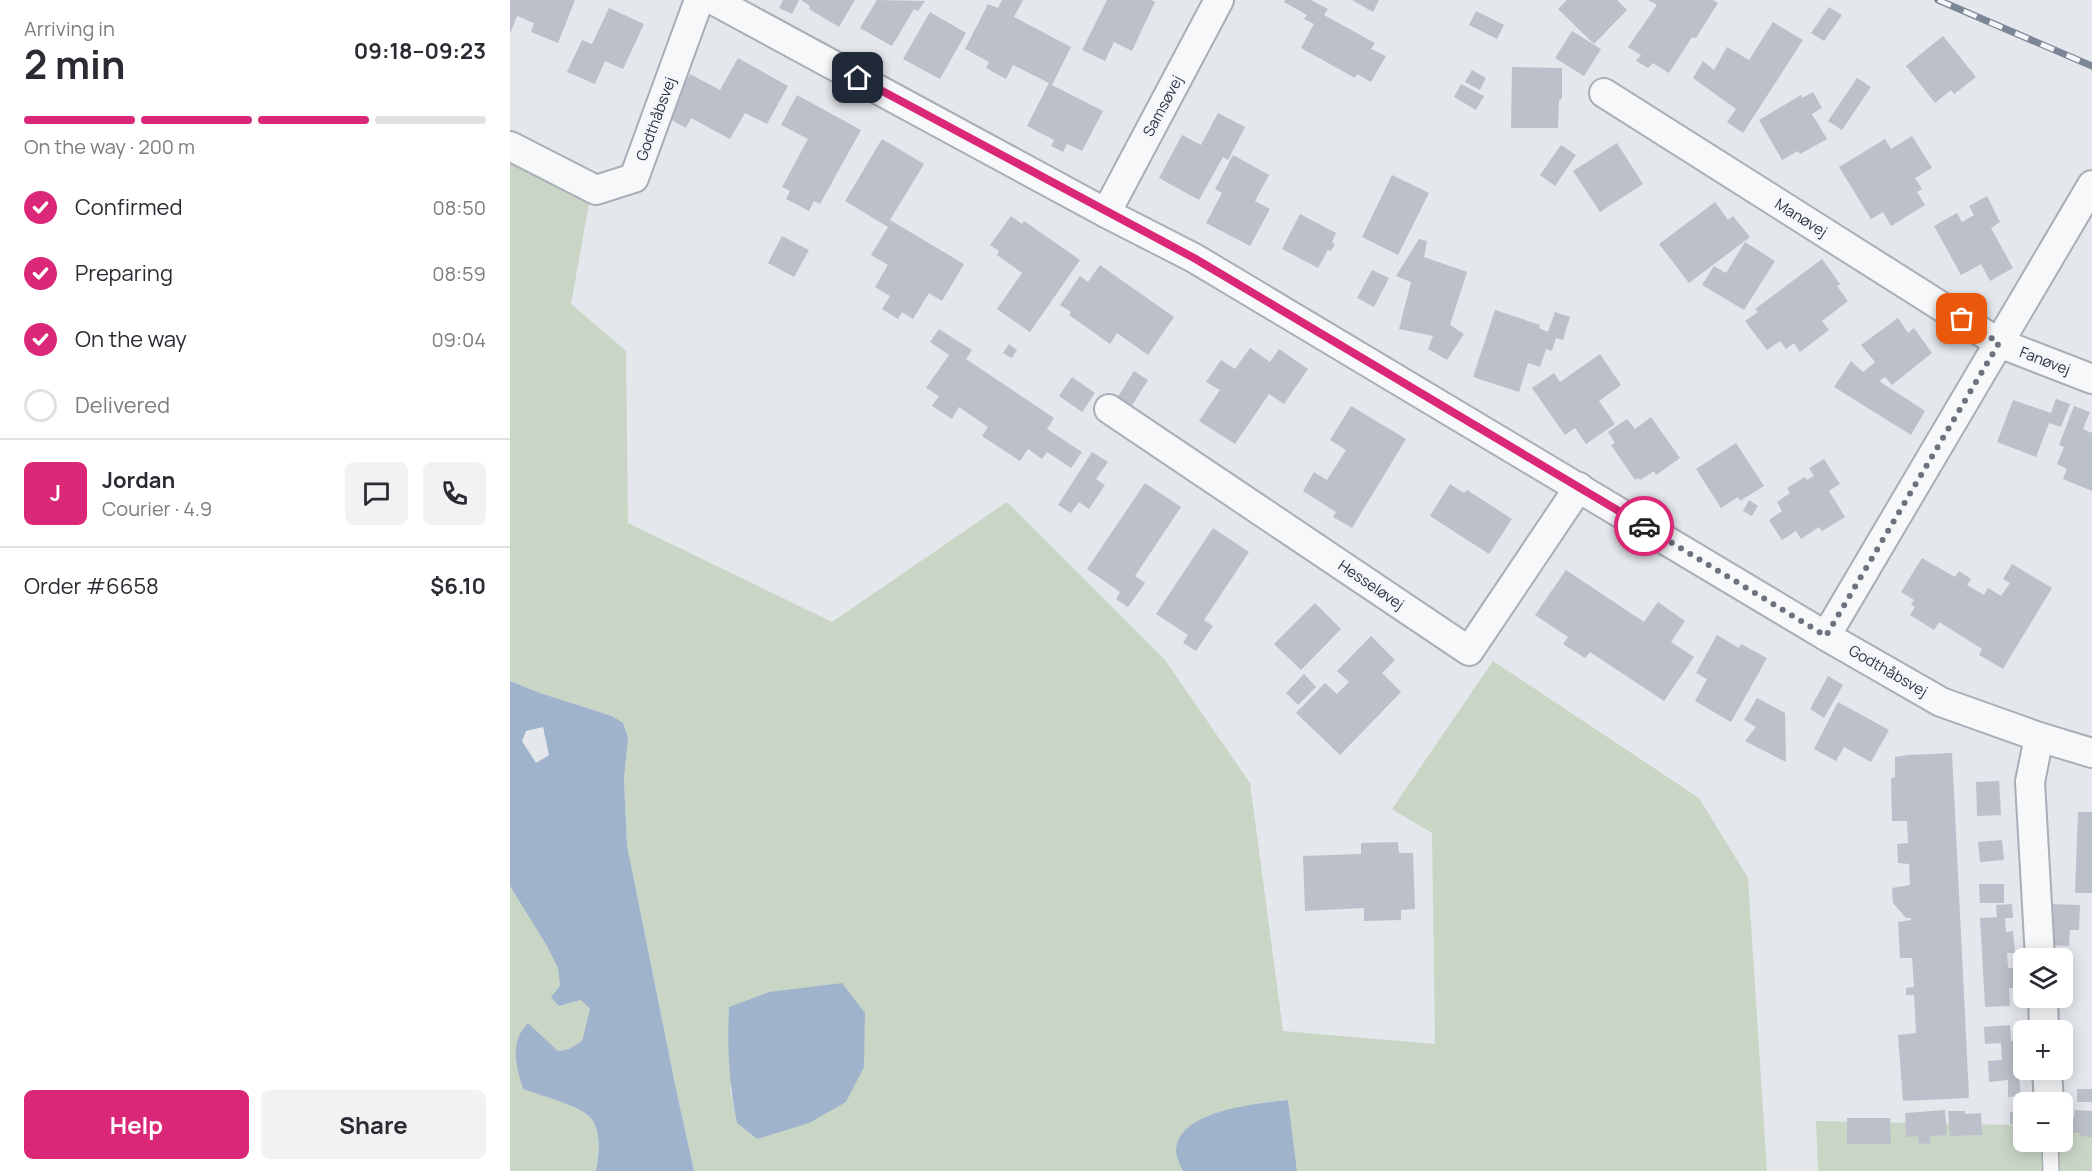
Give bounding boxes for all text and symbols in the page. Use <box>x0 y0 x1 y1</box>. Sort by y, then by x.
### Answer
text: Arriving in <box>24 15 115 42</box>
text: 09:18–09:23 <box>354 36 486 66</box>
text: 2 min <box>24 37 125 91</box>
pin <box>832 52 883 103</box>
icon: home <box>841 61 874 94</box>
street label: Samsøvej <box>1138 71 1187 140</box>
street label: Godthåbsvej <box>631 74 680 164</box>
text: On the way · 200 m <box>24 133 195 160</box>
icon: check <box>24 191 57 224</box>
text: Confirmed <box>75 192 183 222</box>
street label: Manøvej <box>1771 193 1832 242</box>
text: 08:50 <box>432 194 486 221</box>
icon: check <box>24 257 57 290</box>
text: Preparing <box>75 258 173 288</box>
text: 08:59 <box>432 260 486 287</box>
pin <box>1936 293 1987 344</box>
icon: bag <box>1945 302 1978 335</box>
icon: check <box>24 323 57 356</box>
text: On the way <box>75 324 187 354</box>
text: 09:04 <box>431 326 486 353</box>
street label: Fanøvej <box>2017 341 2074 380</box>
text: Delivered <box>75 390 170 420</box>
button: chat <box>345 462 408 525</box>
button: phone <box>423 462 486 525</box>
text: Jordan <box>102 465 175 495</box>
text: J <box>50 478 61 508</box>
text: Courier · 4.9 <box>102 495 212 522</box>
courier <box>1614 496 1674 556</box>
icon: car <box>1628 510 1661 543</box>
street label: Hesseløvej <box>1334 555 1408 614</box>
text: Order #6658 <box>24 571 159 601</box>
text: $6.10 <box>430 571 486 601</box>
street label: Godthåbsvej <box>1845 640 1932 702</box>
map controls <box>2013 948 2073 1152</box>
button: layers <box>2013 948 2073 1008</box>
button: + <box>2013 1020 2073 1080</box>
button: Help <box>24 1090 249 1159</box>
button: Share <box>261 1090 486 1159</box>
button: − <box>2013 1092 2073 1152</box>

